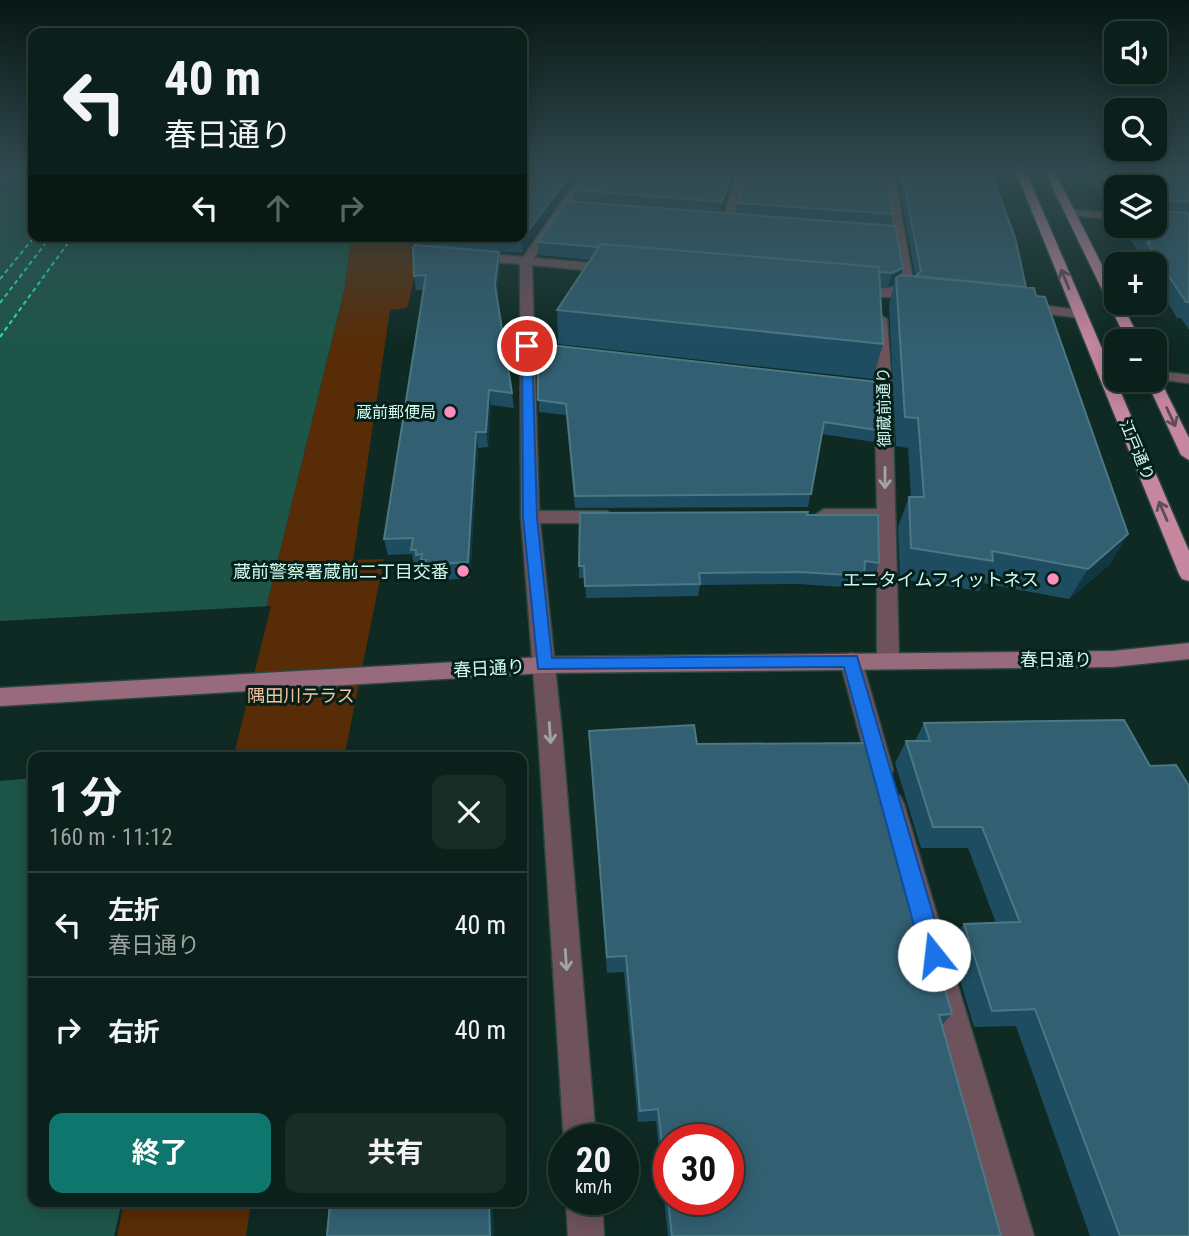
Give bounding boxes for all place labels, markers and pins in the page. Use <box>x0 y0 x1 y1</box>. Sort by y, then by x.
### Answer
pin <box>497 316 557 376</box>
place label: 蔵前郵便局 <box>356 403 436 422</box>
marker: 蔵前郵便局 <box>442 404 458 420</box>
place label: 蔵前警察署蔵前二丁目交番 <box>233 561 449 582</box>
marker: 蔵前警察署蔵前二丁目交番 <box>455 563 471 579</box>
place label: エニタイムフィットネス <box>843 569 1039 590</box>
marker: エニタイムフィットネス <box>1045 571 1061 587</box>

